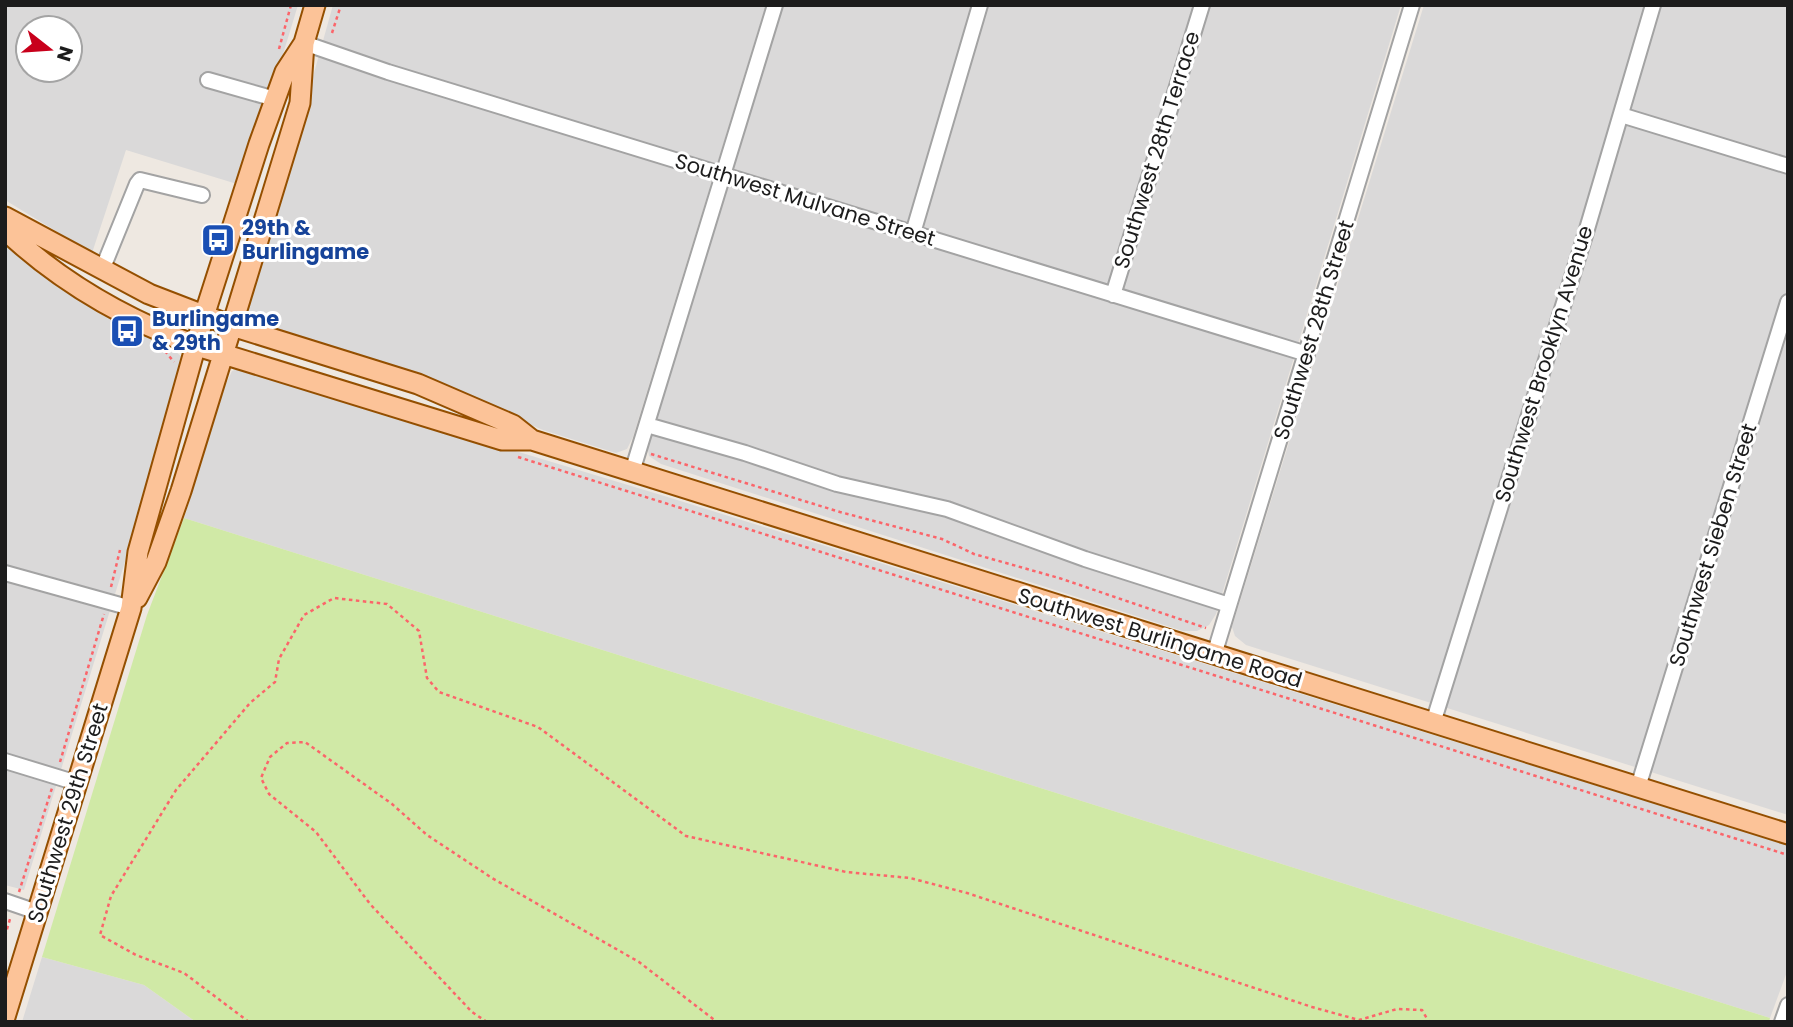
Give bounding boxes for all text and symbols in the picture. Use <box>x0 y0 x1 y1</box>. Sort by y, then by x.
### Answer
north arrow <box>14 14 84 84</box>
street label: Southwest 28th Terrace <box>1107 28 1206 272</box>
text: N <box>50 43 80 65</box>
street label: Southwest Mulvane Street <box>671 146 939 253</box>
place label: 29th & Burlingame <box>242 213 369 266</box>
street label: Southwest 28th Street <box>1266 216 1361 443</box>
bus stop icon: 29th & Burlingame <box>199 221 237 259</box>
street label: Southwest Brooklyn Avenue <box>1488 222 1599 506</box>
place label: Burlingame & 29th <box>152 304 279 357</box>
bus stop icon: Burlingame & 29th <box>108 312 146 350</box>
street label: Southwest Sieben Street <box>1662 420 1763 670</box>
street label: Southwest Burlingame Road <box>1014 580 1306 695</box>
street label: Southwest 29th Street <box>20 699 115 926</box>

